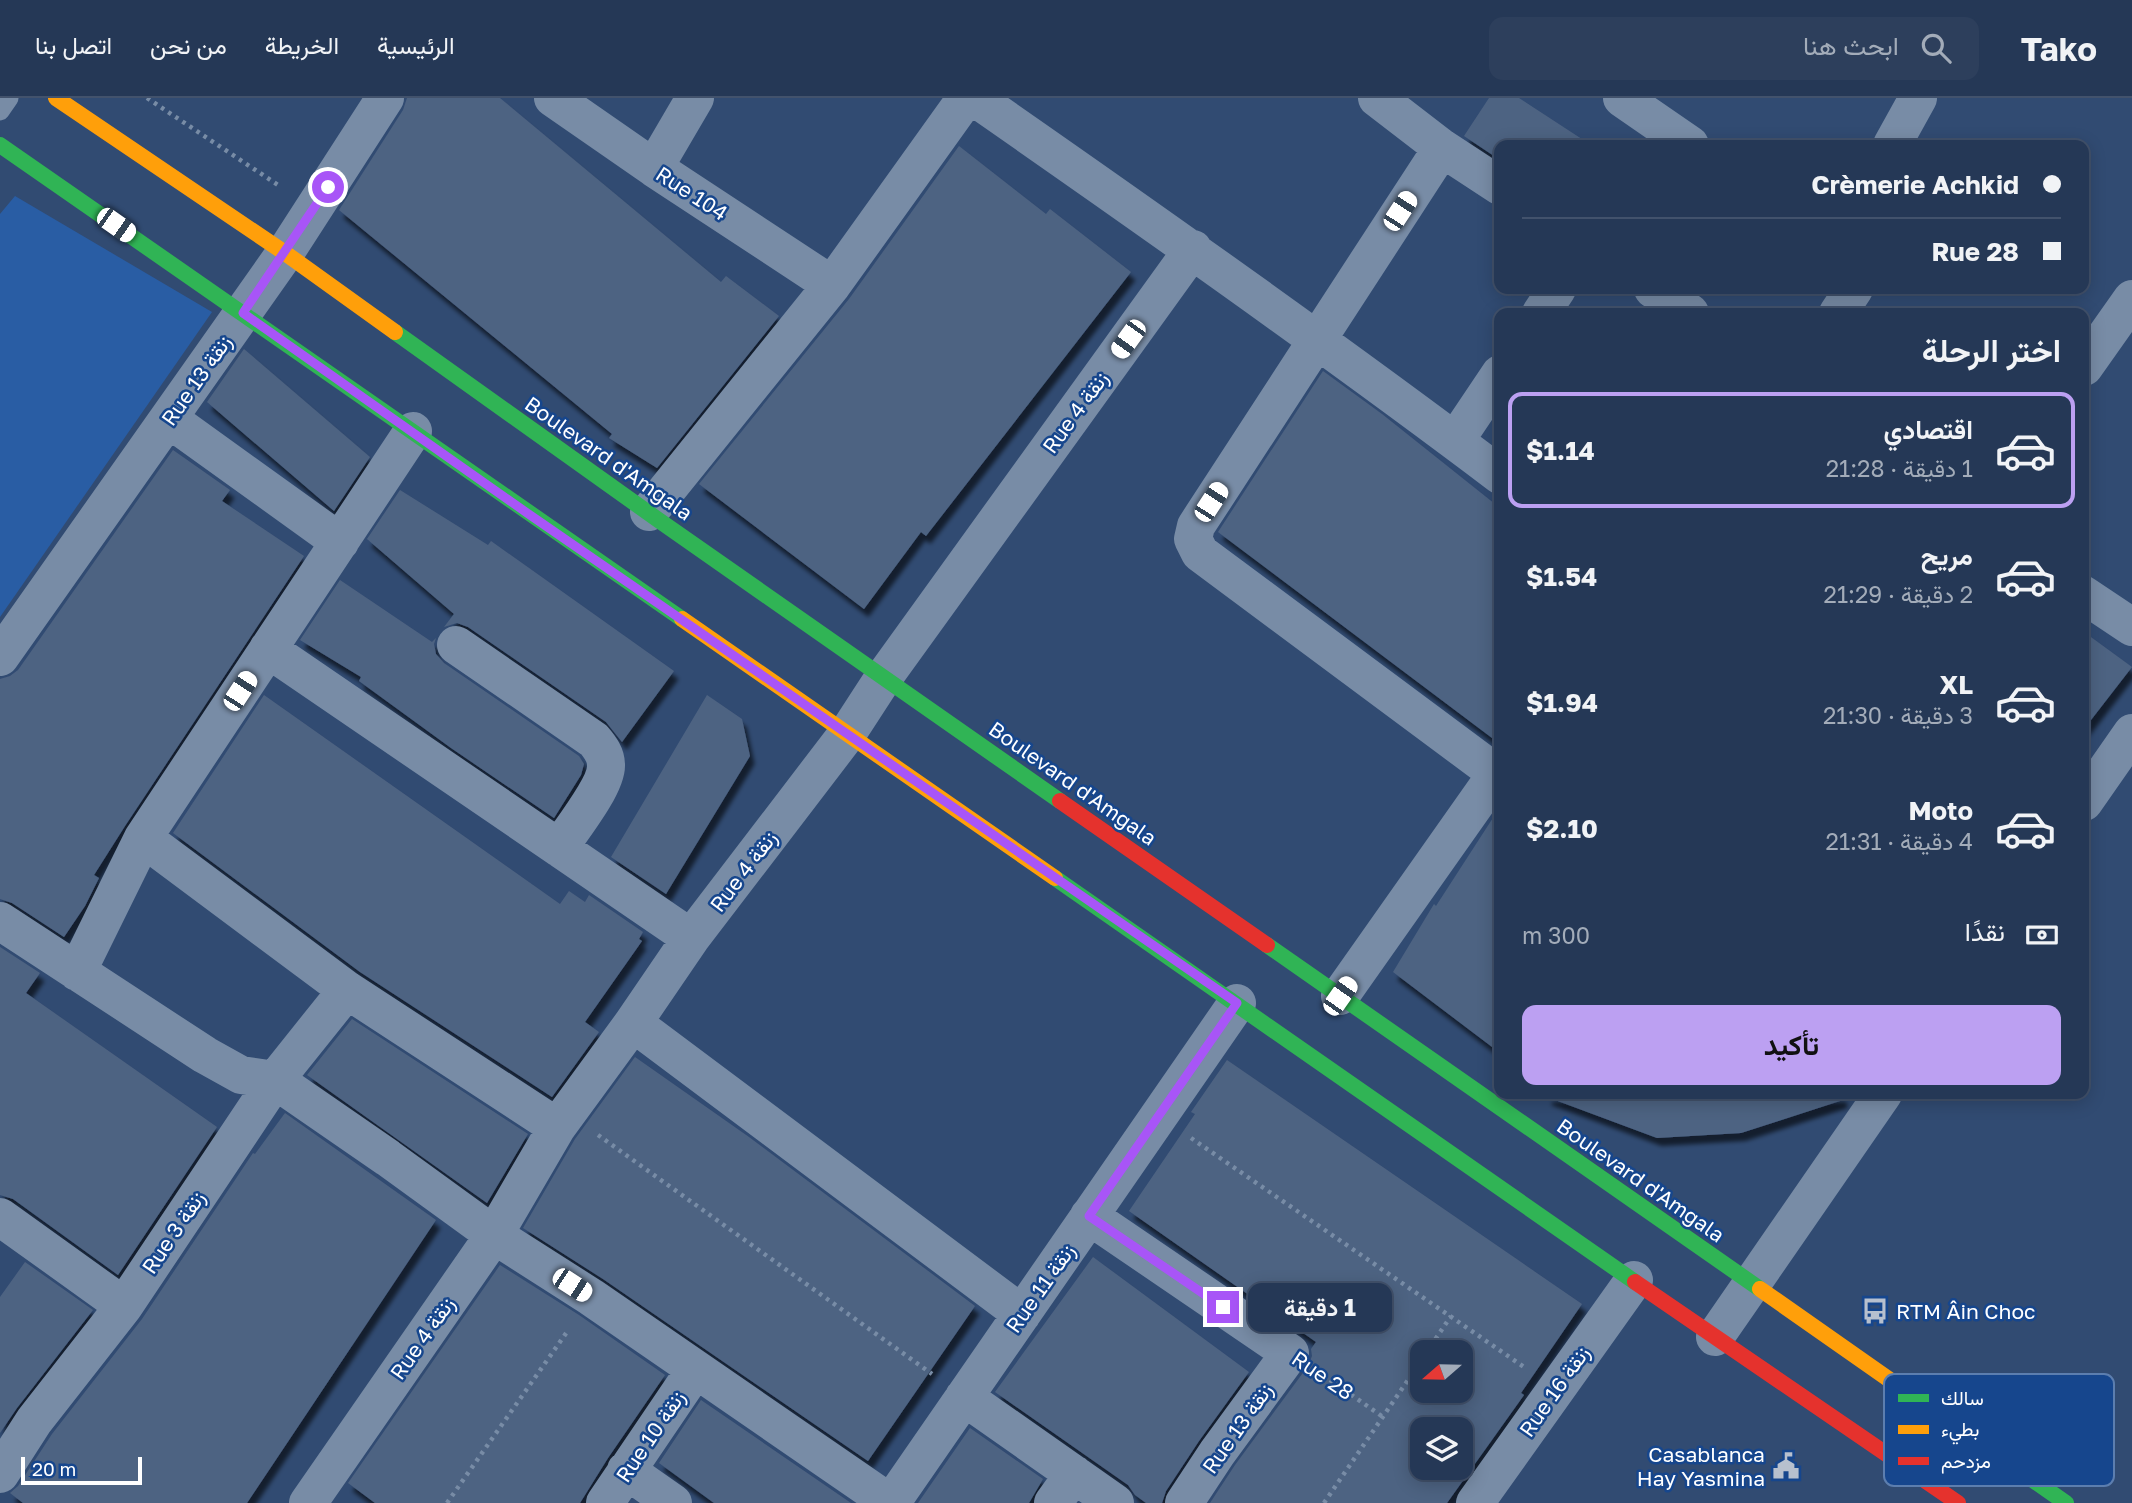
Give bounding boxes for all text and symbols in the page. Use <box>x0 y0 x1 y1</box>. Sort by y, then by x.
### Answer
search box <box>1489 17 1979 80</box>
icon: search <box>1917 29 1955 67</box>
text: Tako <box>2021 29 2097 68</box>
text: اتصل بنا <box>35 30 112 59</box>
text: من نحن <box>150 30 227 59</box>
text: الخريطة <box>265 30 339 59</box>
text: الرئيسية <box>377 30 455 59</box>
text: ابحث هنا <box>1803 30 1899 61</box>
street label: Rue 104 <box>651 160 733 226</box>
text: Crèmerie Achkid <box>1811 169 2019 200</box>
route start <box>312 171 344 203</box>
car <box>1380 188 1421 234</box>
car <box>93 204 140 246</box>
text: Rue 28 <box>1932 236 2019 267</box>
car <box>1108 316 1149 362</box>
street label: Rue 13 زنقة <box>155 330 238 431</box>
text: اختر الرحلة <box>1922 331 2061 369</box>
street label: Rue 4 زنقة <box>1037 366 1114 459</box>
street label: Boulevard d'Amgala <box>520 390 698 526</box>
text: اقتصادي <box>1884 414 1973 445</box>
icon: car <box>1994 419 2057 482</box>
text: $1.14 <box>1526 435 1595 466</box>
text: 1 دقيقة · 21:28 <box>1826 454 1973 482</box>
car <box>1191 479 1232 525</box>
text: مريح <box>1921 540 1973 571</box>
icon: car <box>1994 545 2057 608</box>
text: $1.54 <box>1526 561 1597 592</box>
text: 2 دقيقة · 21:29 <box>1824 580 1973 608</box>
car <box>220 668 261 714</box>
text: XL <box>1939 669 1973 700</box>
icon: car <box>1994 671 2057 734</box>
text: $1.94 <box>1526 687 1598 718</box>
text: 3 دقيقة · 21:30 <box>1823 701 1973 729</box>
street label: Boulevard d'Amgala <box>984 715 1162 851</box>
text: Moto <box>1908 795 1973 826</box>
icon: car <box>1994 797 2057 860</box>
text: $2.10 <box>1526 813 1598 844</box>
street label: Rue 4 زنقة <box>704 825 783 917</box>
text: 4 دقيقة · 21:31 <box>1826 827 1973 855</box>
text: نقدًا <box>1965 916 2005 947</box>
icon: cash <box>2023 916 2061 954</box>
text: 300 m <box>1522 921 1590 949</box>
car <box>1320 973 1361 1019</box>
button: تأكيد <box>1522 1005 2061 1085</box>
street label: Boulevard d'Amgala <box>1552 1112 1730 1248</box>
street label: Rue 3 زنقة <box>136 1186 211 1279</box>
street label: Rue 11 زنقة <box>1000 1238 1081 1338</box>
car <box>549 1265 596 1305</box>
callout: 1 دقيقة <box>1248 1282 1391 1332</box>
route end <box>1207 1291 1239 1323</box>
street label: Rue 4 زنقة <box>384 1292 461 1385</box>
text: 1 دقيقة <box>1284 1293 1356 1321</box>
bus stop icon: RTM Âin Choc <box>1860 1296 1890 1326</box>
place label: RTM Âin Choc <box>1896 1298 2036 1324</box>
north arrow <box>1410 1340 1474 1404</box>
map controls <box>1410 1340 1473 1480</box>
street label: Rue 16 زنقة <box>1513 1340 1596 1442</box>
street label: Rue 28 <box>1287 1345 1359 1405</box>
legend <box>1884 1374 2114 1486</box>
street label: Rue 13 زنقة <box>1196 1378 1279 1479</box>
street label: Rue 10 زنقة <box>610 1385 691 1488</box>
text: سالك <box>1941 1386 1984 1409</box>
button: layers <box>1410 1417 1473 1480</box>
text: بطيء <box>1941 1417 1979 1445</box>
place label: Casablanca Hay Yasmina <box>1637 1441 1765 1491</box>
text: مزدحم <box>1941 1449 1991 1474</box>
public building icon: Casablanca Hay Yasmina <box>1771 1451 1801 1481</box>
scale bar <box>21 1454 142 1486</box>
text: 20 m <box>32 1457 76 1480</box>

